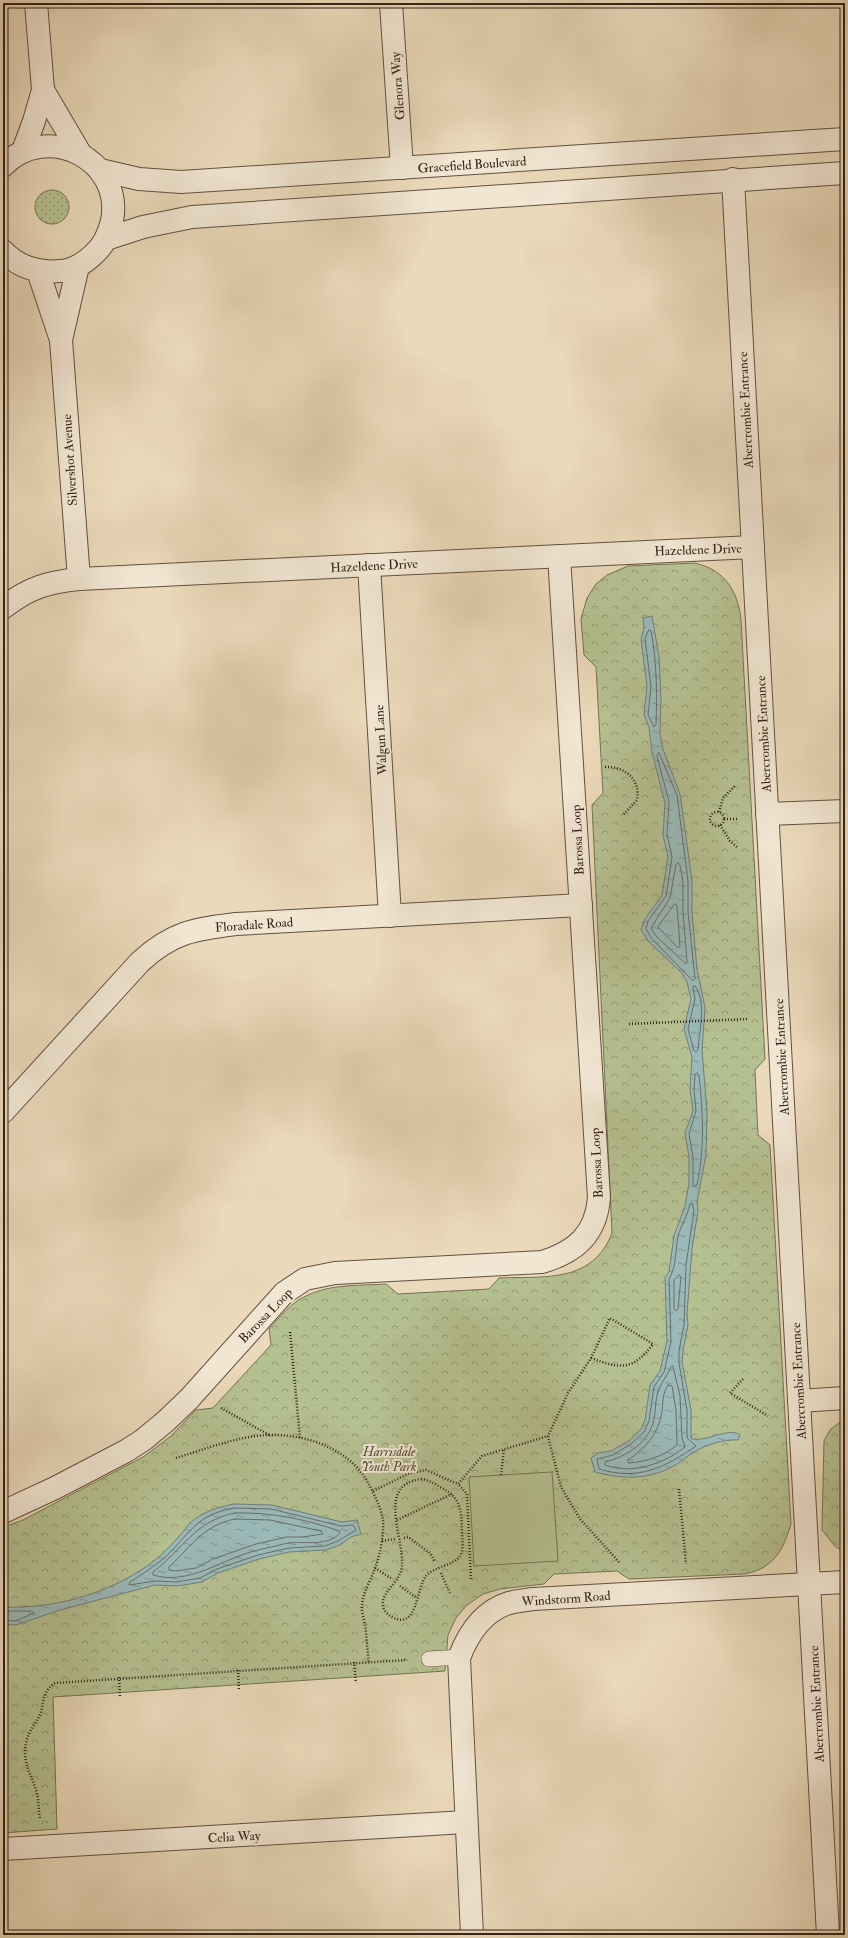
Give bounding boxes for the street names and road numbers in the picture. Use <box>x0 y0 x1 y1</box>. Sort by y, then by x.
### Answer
street label: Glenora Way <box>388 51 409 121</box>
street label: Gracefield Boulevard <box>417 153 528 177</box>
street label: Abercrombie Entrance <box>735 351 757 470</box>
street label: Silvershot Avenue <box>59 413 81 506</box>
street label: Hazeldene Drive <box>654 540 743 560</box>
street label: Hazeldene Drive <box>330 556 419 576</box>
street label: Abercrombie Entrance <box>753 675 775 794</box>
street label: Walgun Lane <box>371 704 391 776</box>
street label: Barossa Loop <box>568 804 589 876</box>
street label: Floradale Road <box>214 914 294 936</box>
street label: Abercrombie Entrance <box>771 998 793 1117</box>
street label: Barossa Loop <box>587 1127 608 1199</box>
street label: Barossa Loop <box>235 1284 297 1347</box>
street label: Abercrombie Entrance <box>788 1322 810 1441</box>
street label: Windstorm Road <box>520 1588 612 1610</box>
street label: Abercrombie Entrance <box>806 1645 828 1764</box>
street label: Celia Way <box>207 1828 261 1847</box>

